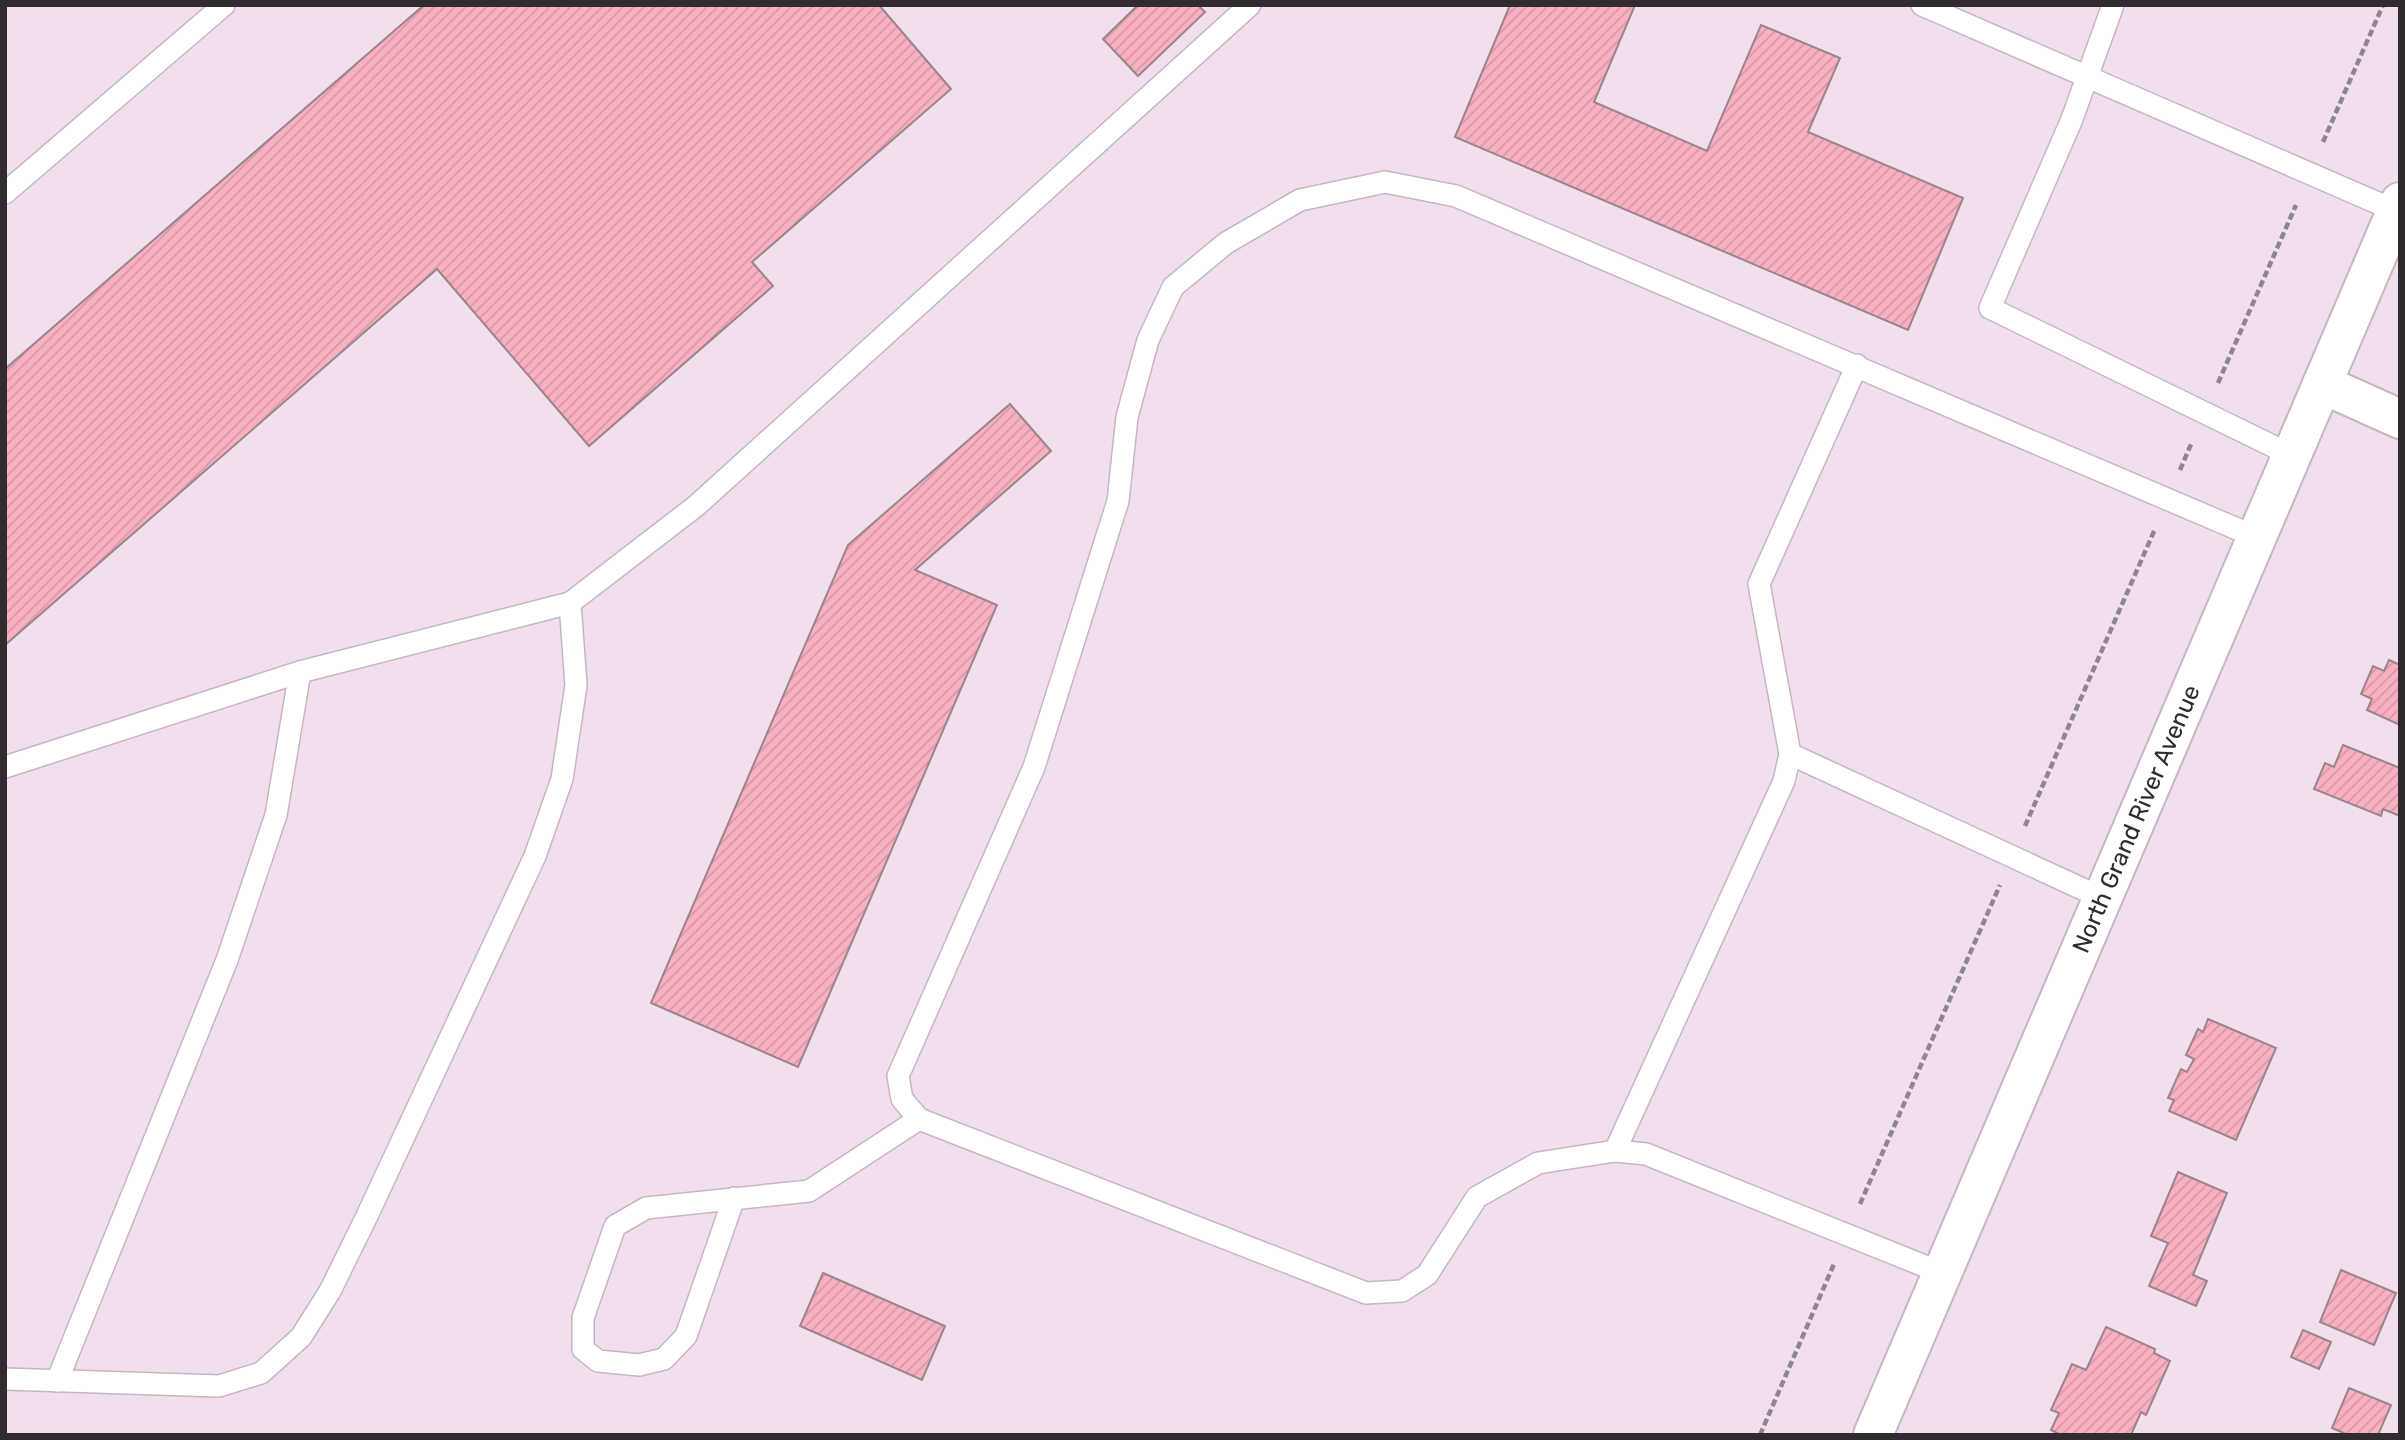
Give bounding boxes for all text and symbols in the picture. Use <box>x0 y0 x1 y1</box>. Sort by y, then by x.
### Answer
street label: North Grand River Avenue <box>2067 681 2206 957</box>

